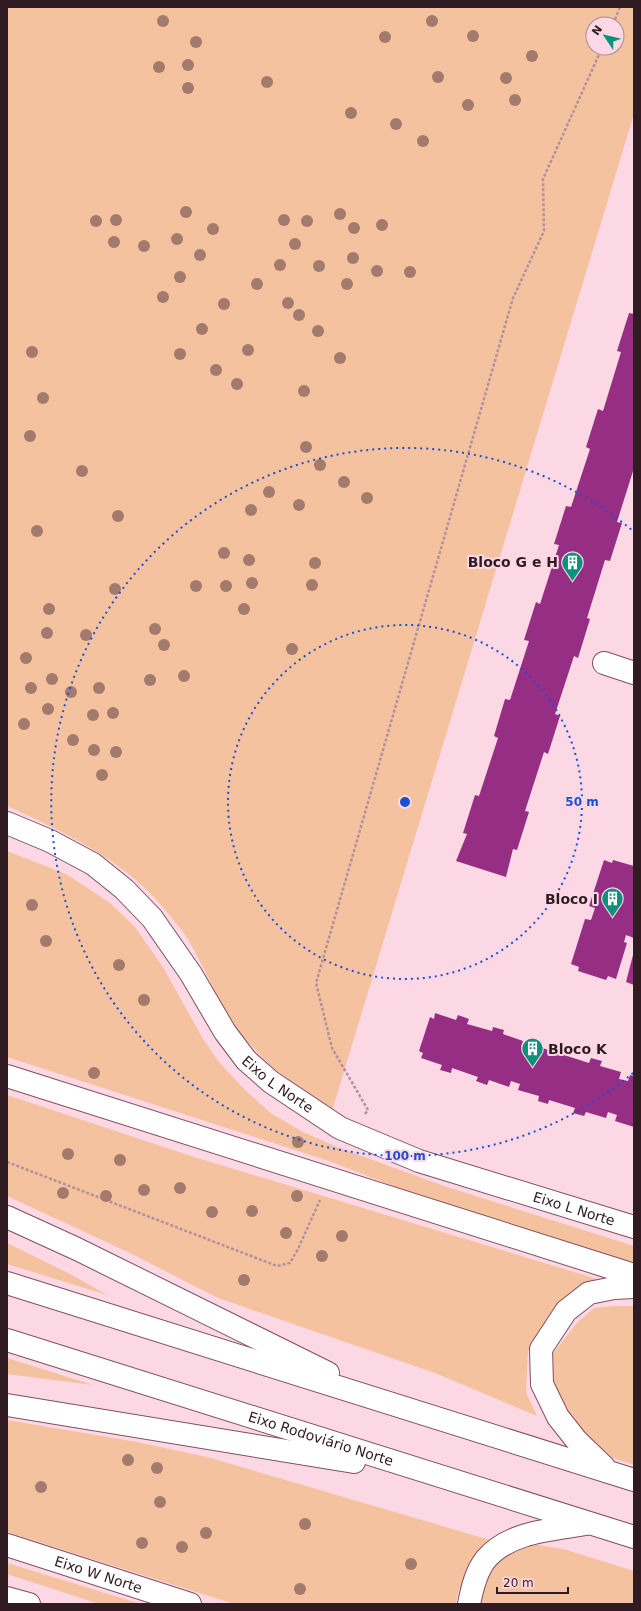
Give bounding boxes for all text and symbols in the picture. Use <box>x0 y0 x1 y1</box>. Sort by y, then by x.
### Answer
north arrow <box>585 16 625 56</box>
text: N <box>589 23 605 38</box>
building icon: Bloco G e H <box>560 549 586 582</box>
place label: Bloco G e H <box>468 554 558 570</box>
centre of rings <box>398 795 412 809</box>
text: 50 m <box>565 795 599 809</box>
building icon: Bloco I <box>600 886 626 919</box>
place label: Bloco I <box>545 891 598 907</box>
building icon: Bloco K <box>520 1036 546 1069</box>
place label: Bloco K <box>548 1041 608 1057</box>
street label: Eixo L Norte <box>239 1052 316 1116</box>
text: 100 m <box>384 1149 426 1163</box>
street label: Eixo L Norte <box>531 1188 617 1229</box>
street label: Eixo Rodoviário Norte <box>246 1408 395 1469</box>
street label: Eixo W Norte <box>53 1553 144 1596</box>
scale bar <box>497 1569 568 1595</box>
text: 20 m <box>503 1576 534 1590</box>

